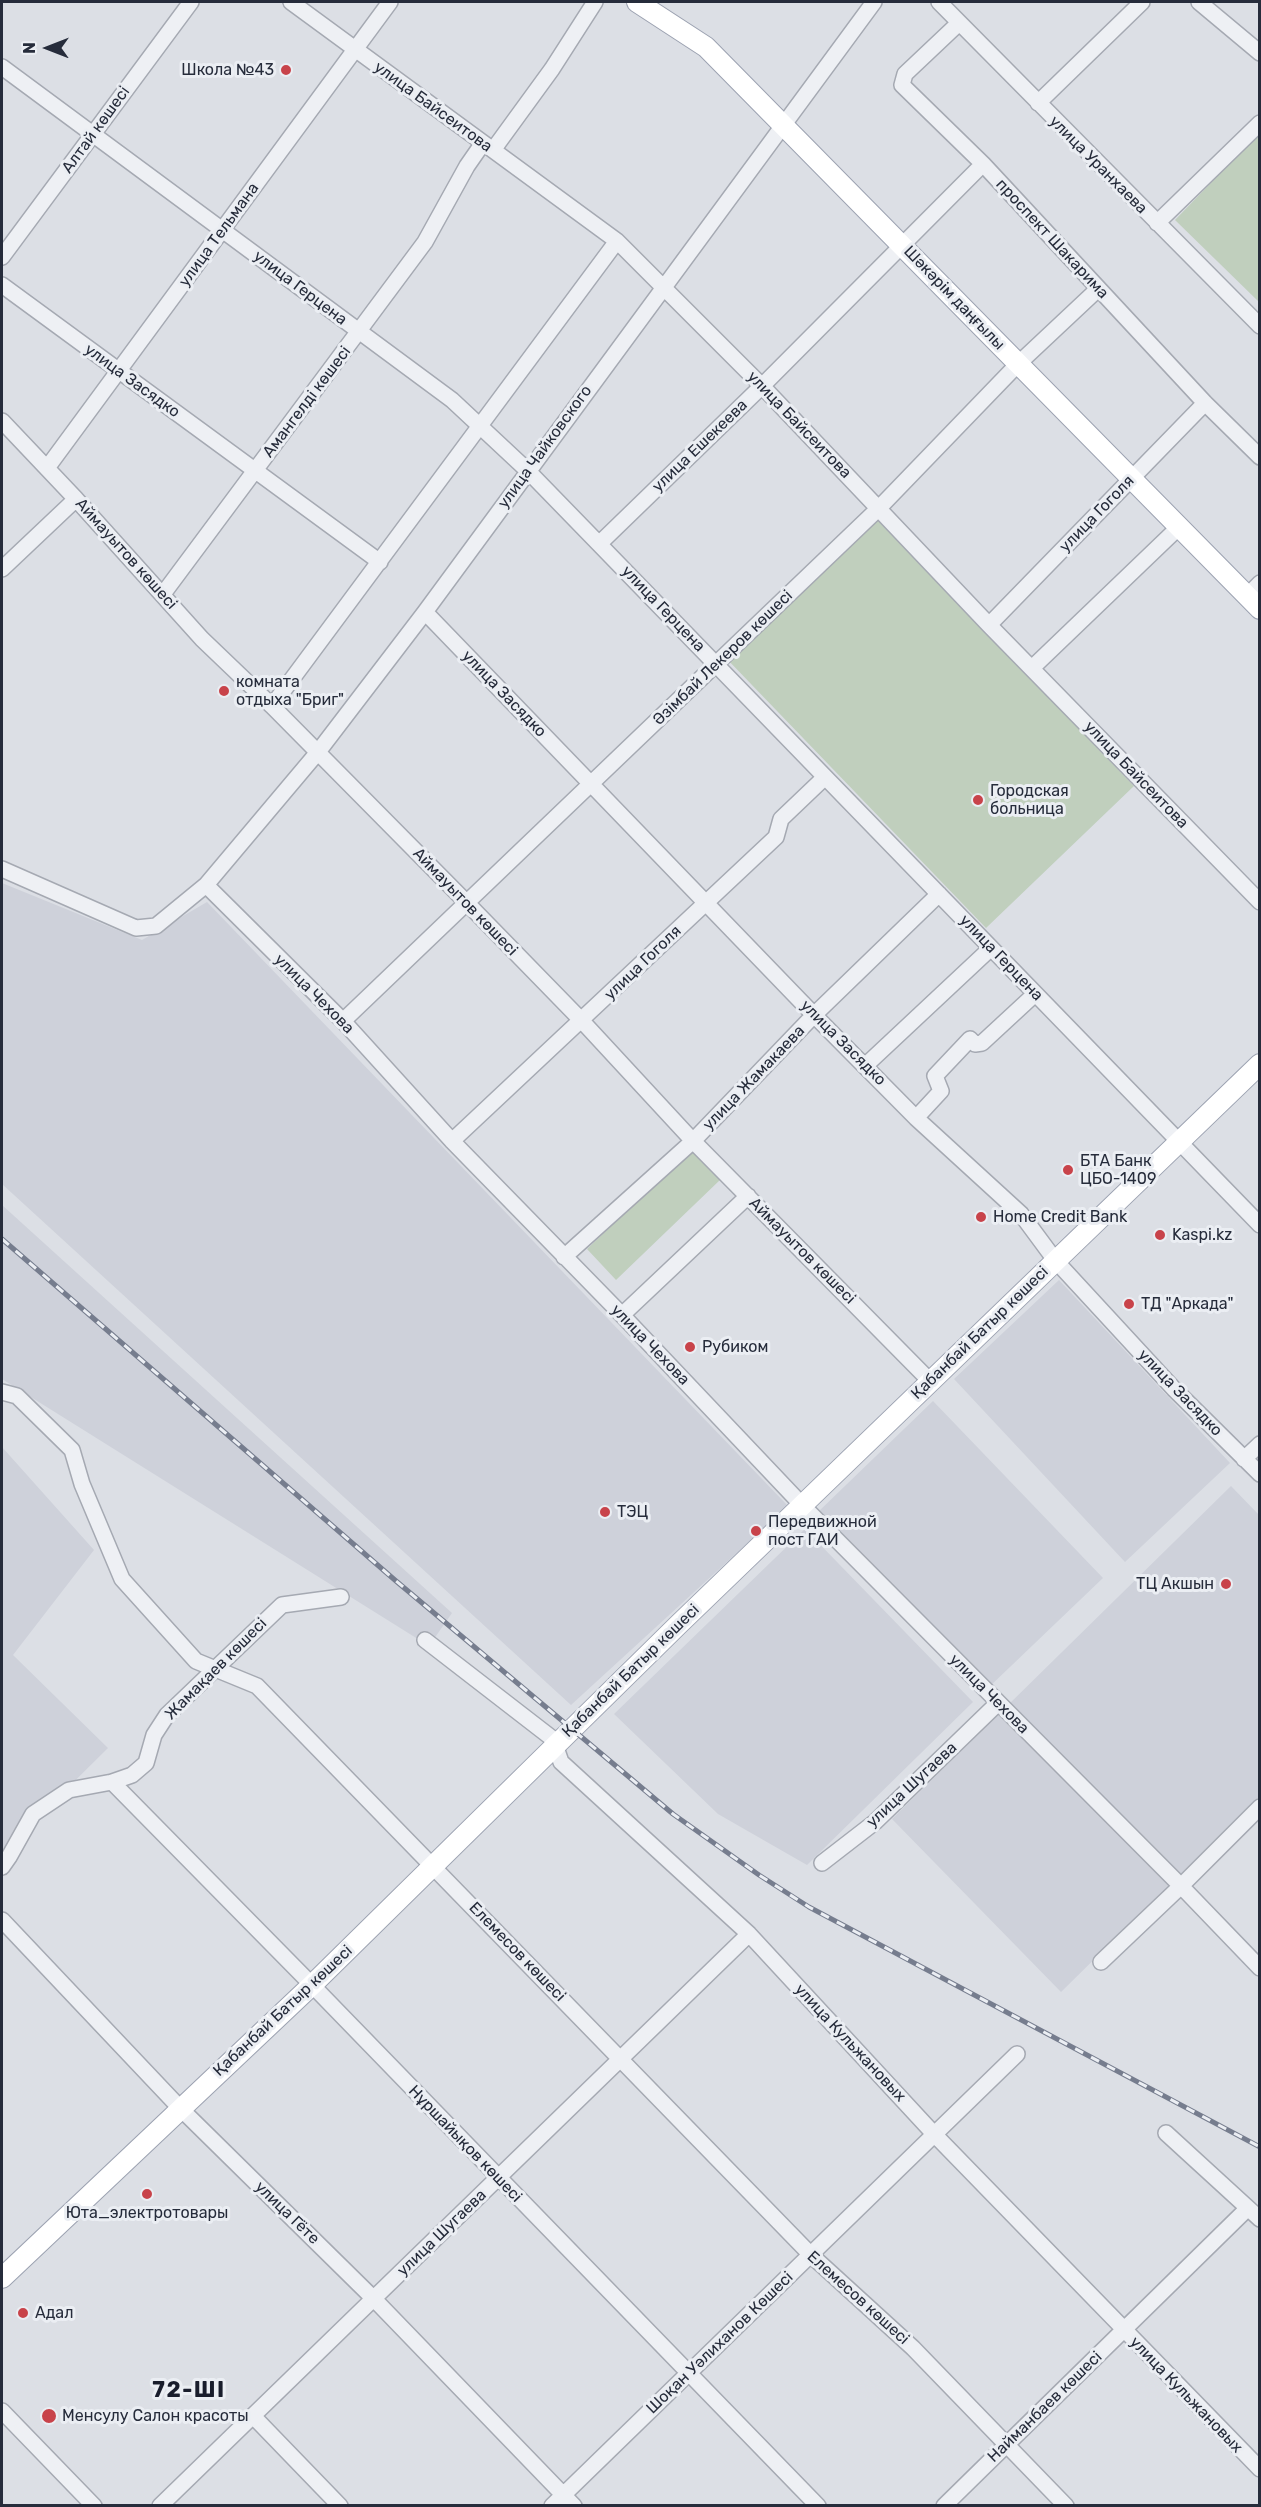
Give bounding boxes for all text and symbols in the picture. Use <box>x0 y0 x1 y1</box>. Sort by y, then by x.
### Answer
north arrow <box>18 18 78 78</box>
text: N <box>20 42 39 54</box>
street label: улица Байсеитова <box>370 58 496 156</box>
place label: Школа №43 <box>181 60 274 80</box>
marker: Школа №43 <box>279 63 293 77</box>
street label: Алтай көшесі <box>58 83 134 177</box>
street label: улица Уранхаева <box>1045 112 1151 218</box>
street label: проспект Шакарима <box>992 175 1112 303</box>
street label: улица Тельмана <box>175 179 263 291</box>
street label: Шәкәрім даңғылы <box>899 242 1009 354</box>
street label: улица Герцена <box>249 247 351 329</box>
street label: улица Засядко <box>81 340 183 422</box>
street label: Амангелді көшесі <box>259 343 355 461</box>
street label: улица Байсеитова <box>743 367 855 483</box>
street label: улица Чайковского <box>494 382 596 512</box>
street label: улица Ешекеева <box>648 396 752 496</box>
street label: улица Гоголя <box>1056 472 1138 556</box>
street label: Аймауытов көшесі <box>71 495 181 613</box>
street label: улица Герцена <box>617 562 709 656</box>
street label: Әзімбай Лекеров көшесі <box>649 586 797 730</box>
street label: улица Засядко <box>458 647 550 741</box>
place label: комната отдыха "Бриг" <box>236 672 344 710</box>
marker: комната отдыха "Бриг" <box>217 684 231 698</box>
street label: улица Байсеитова <box>1080 717 1192 833</box>
place label: Городская больница <box>990 781 1069 819</box>
marker: Городская больница <box>971 793 985 807</box>
street label: Аймауытов көшесі <box>409 844 521 960</box>
street label: улица Герцена <box>955 911 1047 1005</box>
street label: улица Гоголя <box>601 922 685 1004</box>
street label: улица Чехова <box>270 950 358 1038</box>
street label: улица Засядко <box>796 996 890 1090</box>
street label: улица Жамакаева <box>699 1022 809 1134</box>
place label: БТА Банк ЦБО-1409 <box>1080 1151 1156 1189</box>
marker: БТА Банк ЦБО-1409 <box>1061 1163 1075 1177</box>
street label: Аймауытов көшесі <box>745 1194 859 1308</box>
place label: Home Credit Bank <box>993 1207 1127 1227</box>
marker: Home Credit Bank <box>974 1210 988 1224</box>
place label: Kaspi.kz <box>1172 1225 1232 1245</box>
marker: Kaspi.kz <box>1153 1228 1167 1242</box>
street label: Қабанбай Батыр көшесі <box>907 1262 1053 1404</box>
place label: ТД "Аркада" <box>1141 1294 1234 1314</box>
marker: ТД "Аркада" <box>1122 1297 1136 1311</box>
street label: улица Чехова <box>607 1301 693 1389</box>
place label: Рубиком <box>702 1337 768 1357</box>
marker: Рубиком <box>683 1340 697 1354</box>
street label: улица Засядко <box>1134 1346 1226 1440</box>
place label: ТЭЦ <box>617 1502 648 1522</box>
marker: ТЭЦ <box>598 1505 612 1519</box>
place label: Передвижной пост ГАИ <box>768 1512 877 1550</box>
marker: Передвижной пост ГАИ <box>749 1524 763 1538</box>
place label: ТЦ Акшын <box>1136 1574 1214 1594</box>
marker: ТЦ Акшын <box>1219 1577 1233 1591</box>
street label: Қабанбай Батыр көшесі <box>558 1600 704 1742</box>
street label: Жамақаев көшесі <box>161 1614 271 1724</box>
street label: улица Чехова <box>945 1650 1033 1738</box>
street label: улица Шугаева <box>863 1738 961 1832</box>
street label: Елемесов көшесі <box>465 1898 569 2006</box>
street label: Қабанбай Батыр көшесі <box>209 1941 357 2081</box>
street label: улица Кульжановых <box>790 1980 910 2106</box>
street label: Нұршайықов көшесі <box>404 2082 526 2206</box>
street label: улица Гёте <box>251 2177 323 2249</box>
street label: улица Шугаева <box>393 2186 491 2280</box>
marker: Юта_электротовары <box>140 2187 154 2201</box>
place label: Юта_электротовары <box>66 2203 228 2223</box>
street label: Елемесов көшесі <box>803 2247 913 2349</box>
street label: Шоқан Уәлиханов Көшесі <box>643 2268 797 2418</box>
place label: Адал <box>35 2303 73 2323</box>
marker: Адал <box>16 2306 30 2320</box>
street label: улица Кульжановых <box>1125 2333 1247 2457</box>
street label: Найманбаев көшесі <box>984 2347 1106 2467</box>
district label: 72-ШІ <box>152 2378 226 2404</box>
place label: Менсулу Салон красоты <box>62 2406 249 2426</box>
marker: Менсулу Салон красоты <box>40 2407 58 2425</box>

